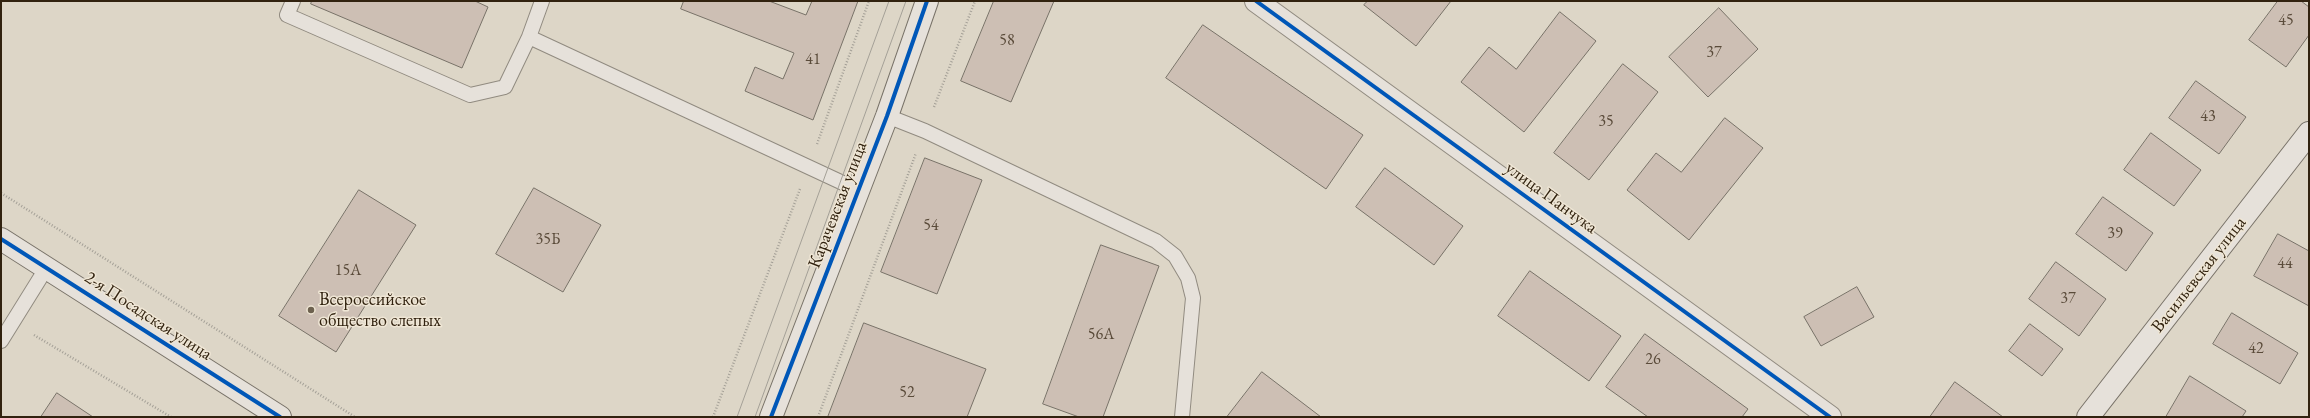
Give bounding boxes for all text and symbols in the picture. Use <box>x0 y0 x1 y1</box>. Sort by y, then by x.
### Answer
house number: 45 <box>2278 11 2294 31</box>
house number: 58 <box>999 31 1015 51</box>
house number: 37 <box>1706 43 1722 63</box>
house number: 41 <box>805 50 821 70</box>
house number: 43 <box>2200 107 2216 127</box>
house number: 35 <box>1598 112 1614 132</box>
street label: Карачевская улица <box>804 139 872 271</box>
street label: улица Панчука <box>1501 157 1601 239</box>
street label: Васильевская улица <box>2147 213 2251 337</box>
house number: 54 <box>923 216 939 236</box>
house number: 39 <box>2107 224 2123 244</box>
house number: 35Б <box>536 230 560 250</box>
house number: 44 <box>2277 254 2293 274</box>
house number: 15А <box>335 261 361 281</box>
street label: 2-я Посадская улица <box>80 267 216 365</box>
place label: Всероссийское общество слепых <box>319 289 441 332</box>
house number: 37 <box>2060 289 2076 309</box>
marker: Всероссийское общество слепых <box>306 305 316 315</box>
house number: 56А <box>1088 325 1114 345</box>
house number: 42 <box>2248 339 2264 359</box>
house number: 26 <box>1645 350 1661 370</box>
house number: 52 <box>899 383 915 403</box>

